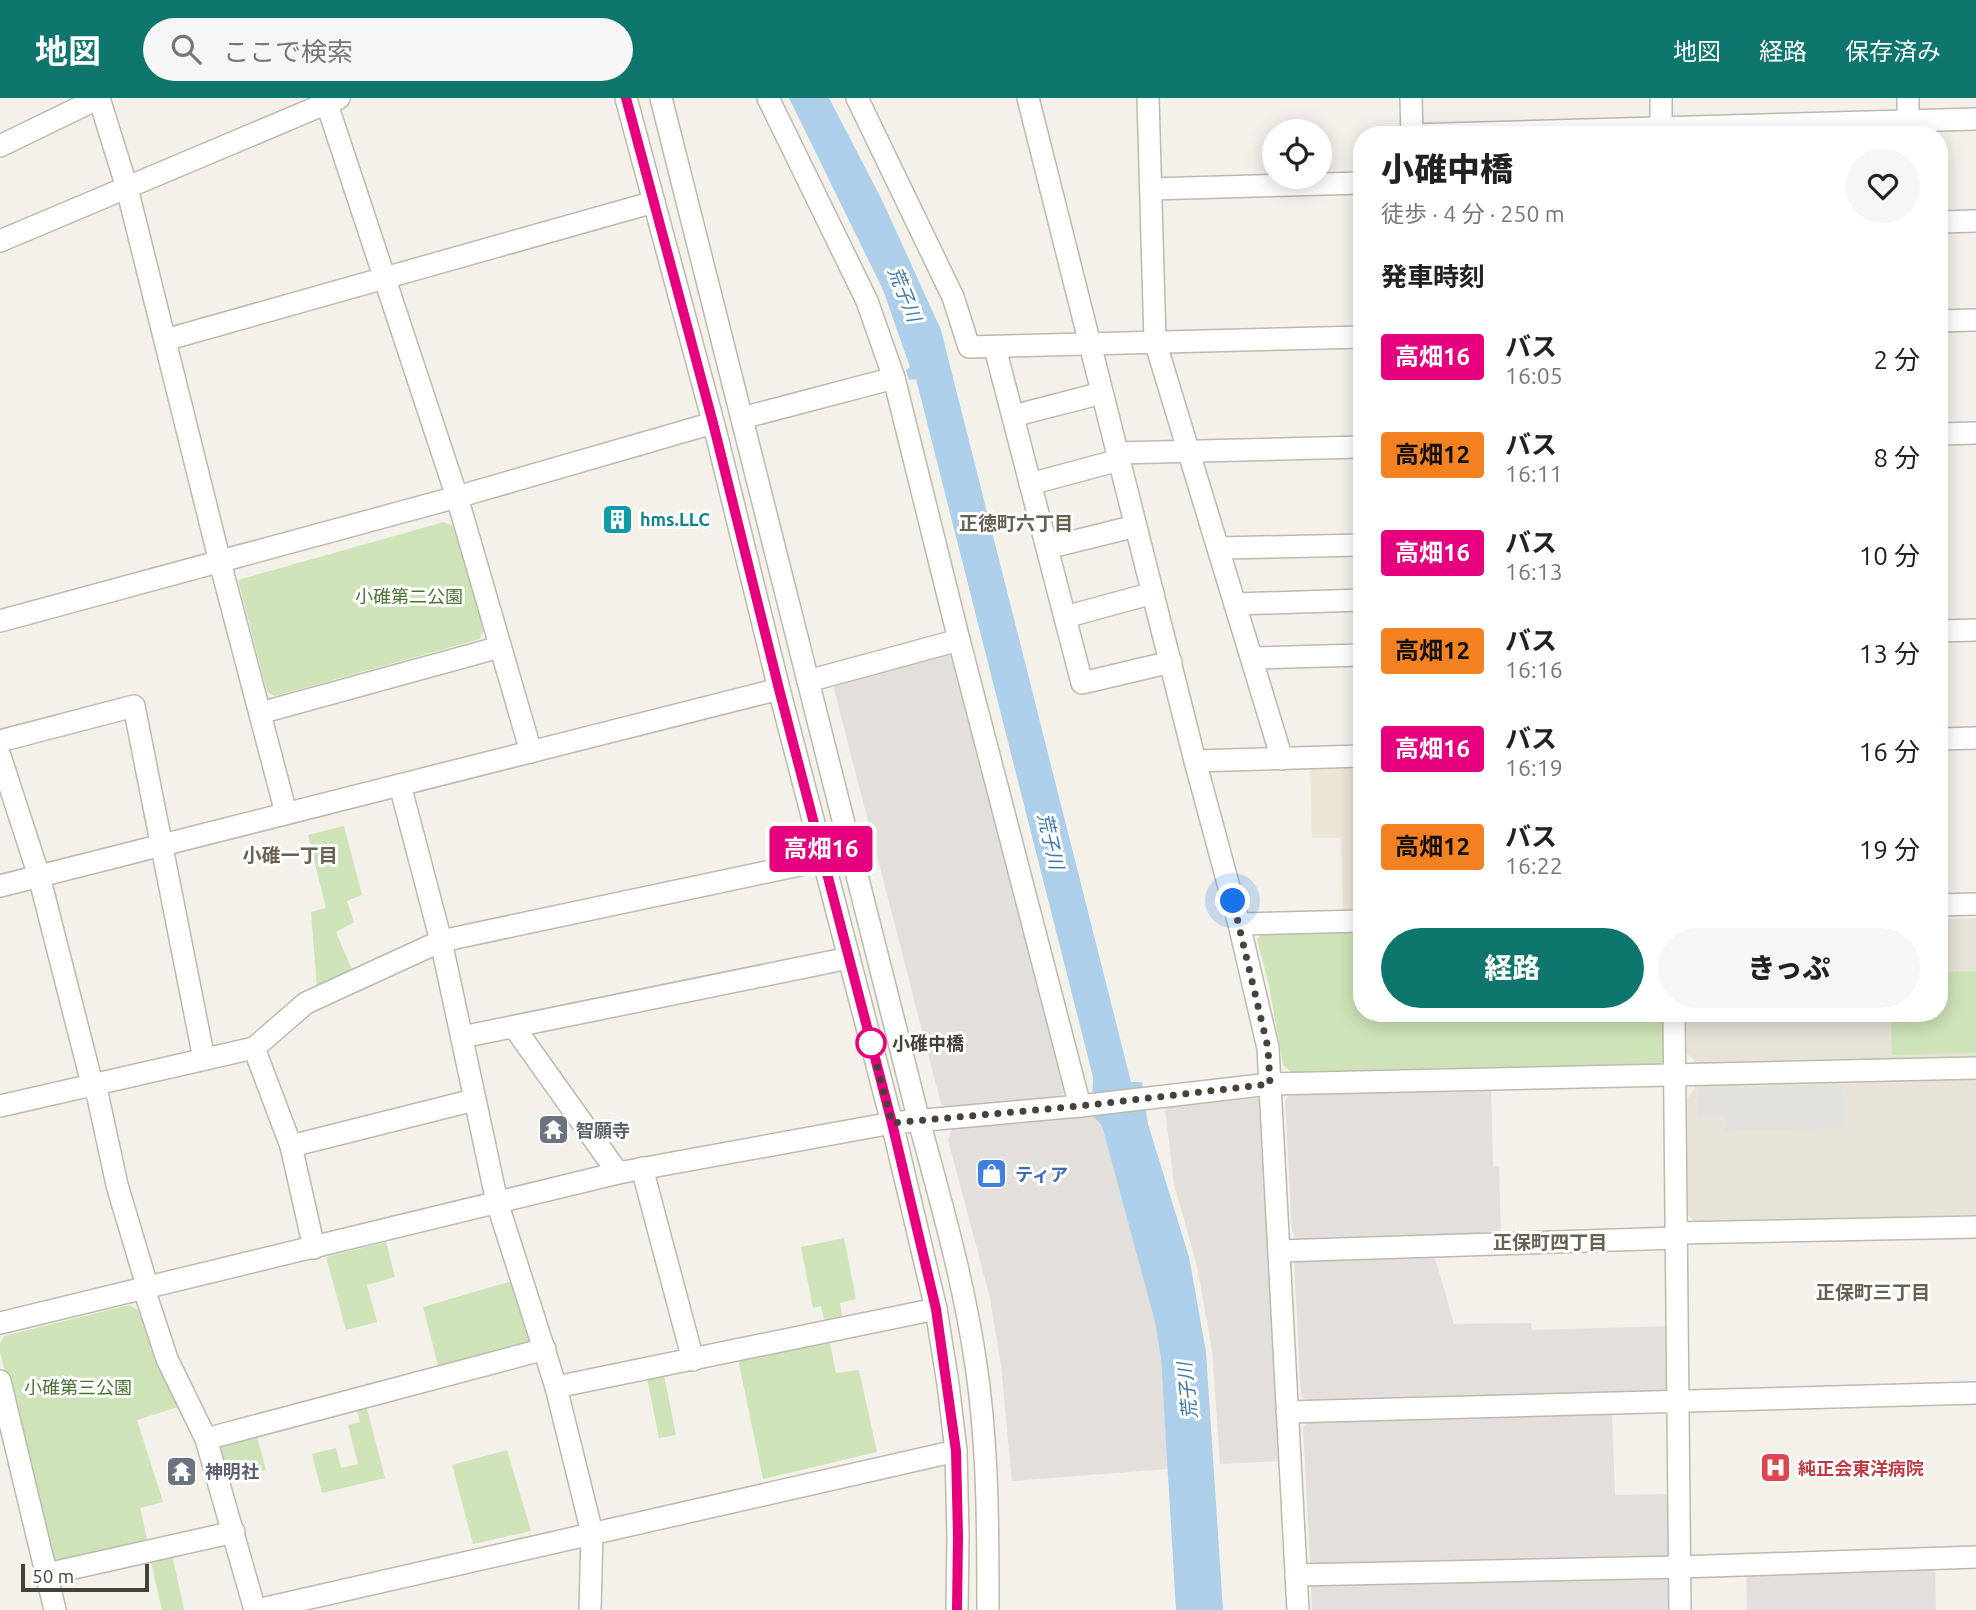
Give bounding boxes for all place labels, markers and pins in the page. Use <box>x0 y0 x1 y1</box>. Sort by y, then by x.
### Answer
building icon: hms.LLC <box>600 502 634 536</box>
place label: hms.LLC <box>640 509 710 529</box>
marker: 小碓中橋 <box>856 1028 886 1058</box>
place label: 小碓中橋 <box>892 1033 964 1053</box>
temple icon: 智願寺 <box>536 1113 570 1147</box>
place label: 智願寺 <box>576 1120 630 1140</box>
shop icon: ティア <box>975 1157 1009 1191</box>
place label: ティア <box>1015 1164 1068 1184</box>
hospital icon: 純正会東洋病院 <box>1758 1451 1792 1485</box>
temple icon: 神明社 <box>165 1454 199 1488</box>
place label: 純正会東洋病院 <box>1798 1458 1924 1478</box>
place label: 神明社 <box>205 1461 259 1481</box>

